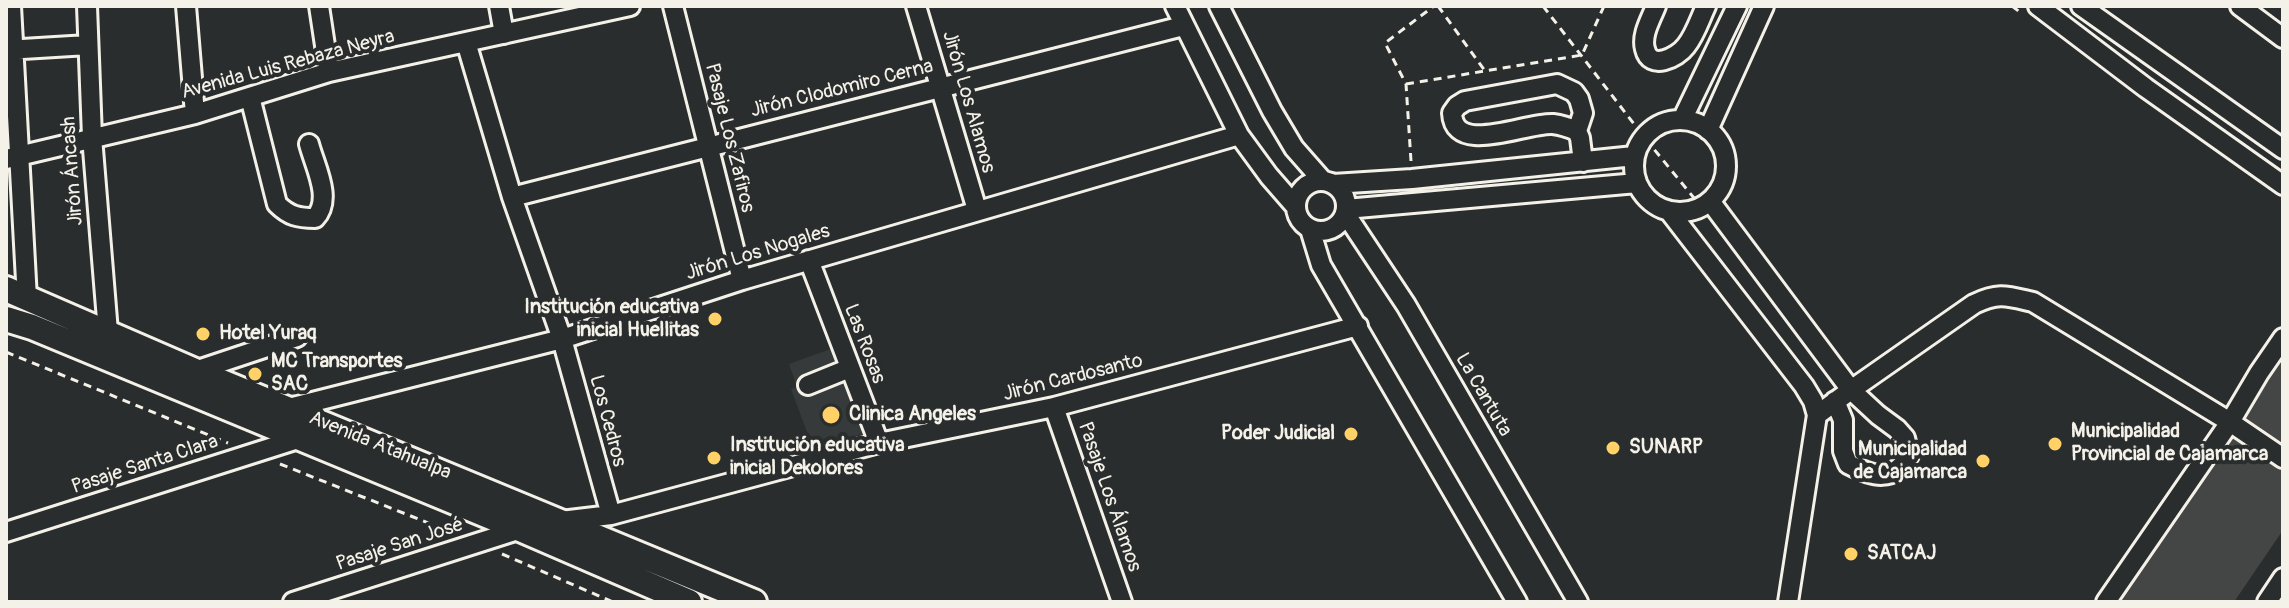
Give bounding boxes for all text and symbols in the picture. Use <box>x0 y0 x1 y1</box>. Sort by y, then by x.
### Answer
street label: Avenida Luis Rebaza Neyra <box>179 25 397 105</box>
street label: Jirón Los Alamos <box>936 28 1000 176</box>
street label: Jirón Clodomiro Cerna <box>748 55 936 123</box>
street label: Pasaje Los Zafiros <box>699 61 759 215</box>
street label: Jirón Áncash <box>57 116 89 226</box>
street label: Jirón Los Nogales <box>683 220 833 286</box>
place label: Institución educativa inicial Huellitas <box>524 296 699 343</box>
street label: Las Rosas <box>838 301 890 387</box>
marker: Institución educativa inicial Huellitas <box>706 310 724 328</box>
place label: Hotel Yuraq <box>219 322 316 346</box>
marker: Hotel Yuraq <box>194 325 212 343</box>
street label: Jirón Cardosanto <box>1001 349 1145 407</box>
street label: La Cantuta <box>1449 349 1517 441</box>
place label: MC Transportes SAC <box>271 350 402 397</box>
marker: MC Transportes SAC <box>246 365 264 383</box>
street label: Los Cedros <box>583 373 631 469</box>
place label: Clinica Angeles <box>849 403 976 427</box>
marker: Clinica Angeles <box>820 404 842 426</box>
street label: Avenida Atahualpa <box>305 407 455 485</box>
street label: Pasaje Los Álamos <box>1072 419 1146 575</box>
place label: Municipalidad Provincial de Cajamarca <box>2071 420 2268 467</box>
place label: Poder Judicial <box>1221 422 1335 446</box>
marker: Poder Judicial <box>1342 425 1360 443</box>
street label: Pasaje Santa Clara <box>69 430 221 500</box>
place label: Institución educativa inicial Dekolores <box>730 434 905 481</box>
marker: Municipalidad Provincial de Cajamarca <box>2046 435 2064 453</box>
place label: SUNARP <box>1629 436 1703 460</box>
place label: Municipalidad de Cajamarca <box>1854 438 1967 485</box>
marker: SUNARP <box>1604 439 1622 457</box>
marker: Institución educativa inicial Dekolores <box>705 449 723 467</box>
marker: Municipalidad de Cajamarca <box>1974 452 1992 470</box>
street label: Pasaje San José <box>333 513 467 577</box>
place label: SATCAJ <box>1867 542 1936 566</box>
marker: SATCAJ <box>1842 545 1860 563</box>

